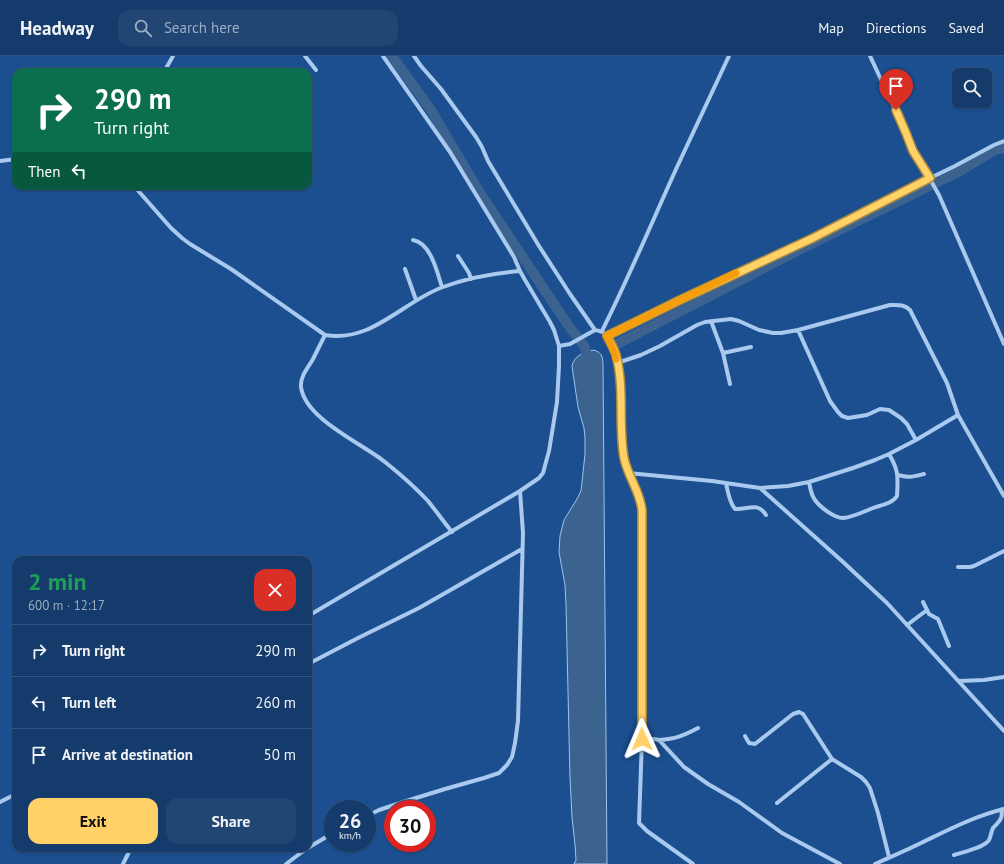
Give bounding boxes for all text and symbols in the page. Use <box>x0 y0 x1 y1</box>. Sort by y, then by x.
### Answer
search box <box>118 10 398 46</box>
text: Headway <box>20 16 94 40</box>
icon: search <box>132 17 154 39</box>
text: Search here <box>164 18 240 37</box>
text: Map <box>818 19 844 37</box>
text: Directions <box>866 19 926 37</box>
text: Saved <box>948 19 984 37</box>
map controls <box>952 68 992 108</box>
button: search <box>952 68 992 108</box>
pin <box>879 69 913 110</box>
icon: arrive <box>885 75 907 97</box>
text: 290 m <box>94 80 171 117</box>
icon: right <box>28 84 80 136</box>
text: Turn right <box>94 116 169 139</box>
icon: left <box>68 160 90 182</box>
text: Then <box>28 162 60 181</box>
text: 2 min <box>28 566 87 597</box>
button: close <box>254 569 296 611</box>
text: 600 m · 12:17 <box>28 597 105 614</box>
icon: right <box>28 640 50 662</box>
text: Turn right <box>62 641 125 660</box>
text: 290 m <box>255 641 296 660</box>
icon: left <box>28 692 50 714</box>
text: Turn left <box>62 693 116 712</box>
text: 260 m <box>255 693 296 712</box>
position arrow <box>621 718 663 760</box>
icon: arrive <box>28 744 50 766</box>
text: Arrive at destination <box>62 745 193 764</box>
text: 50 m <box>263 745 296 764</box>
button: Exit <box>28 798 158 844</box>
button: Share <box>166 798 296 844</box>
speed limit sign: 30 <box>384 800 436 852</box>
text: 26 <box>339 808 361 834</box>
text: km/h <box>339 829 361 842</box>

